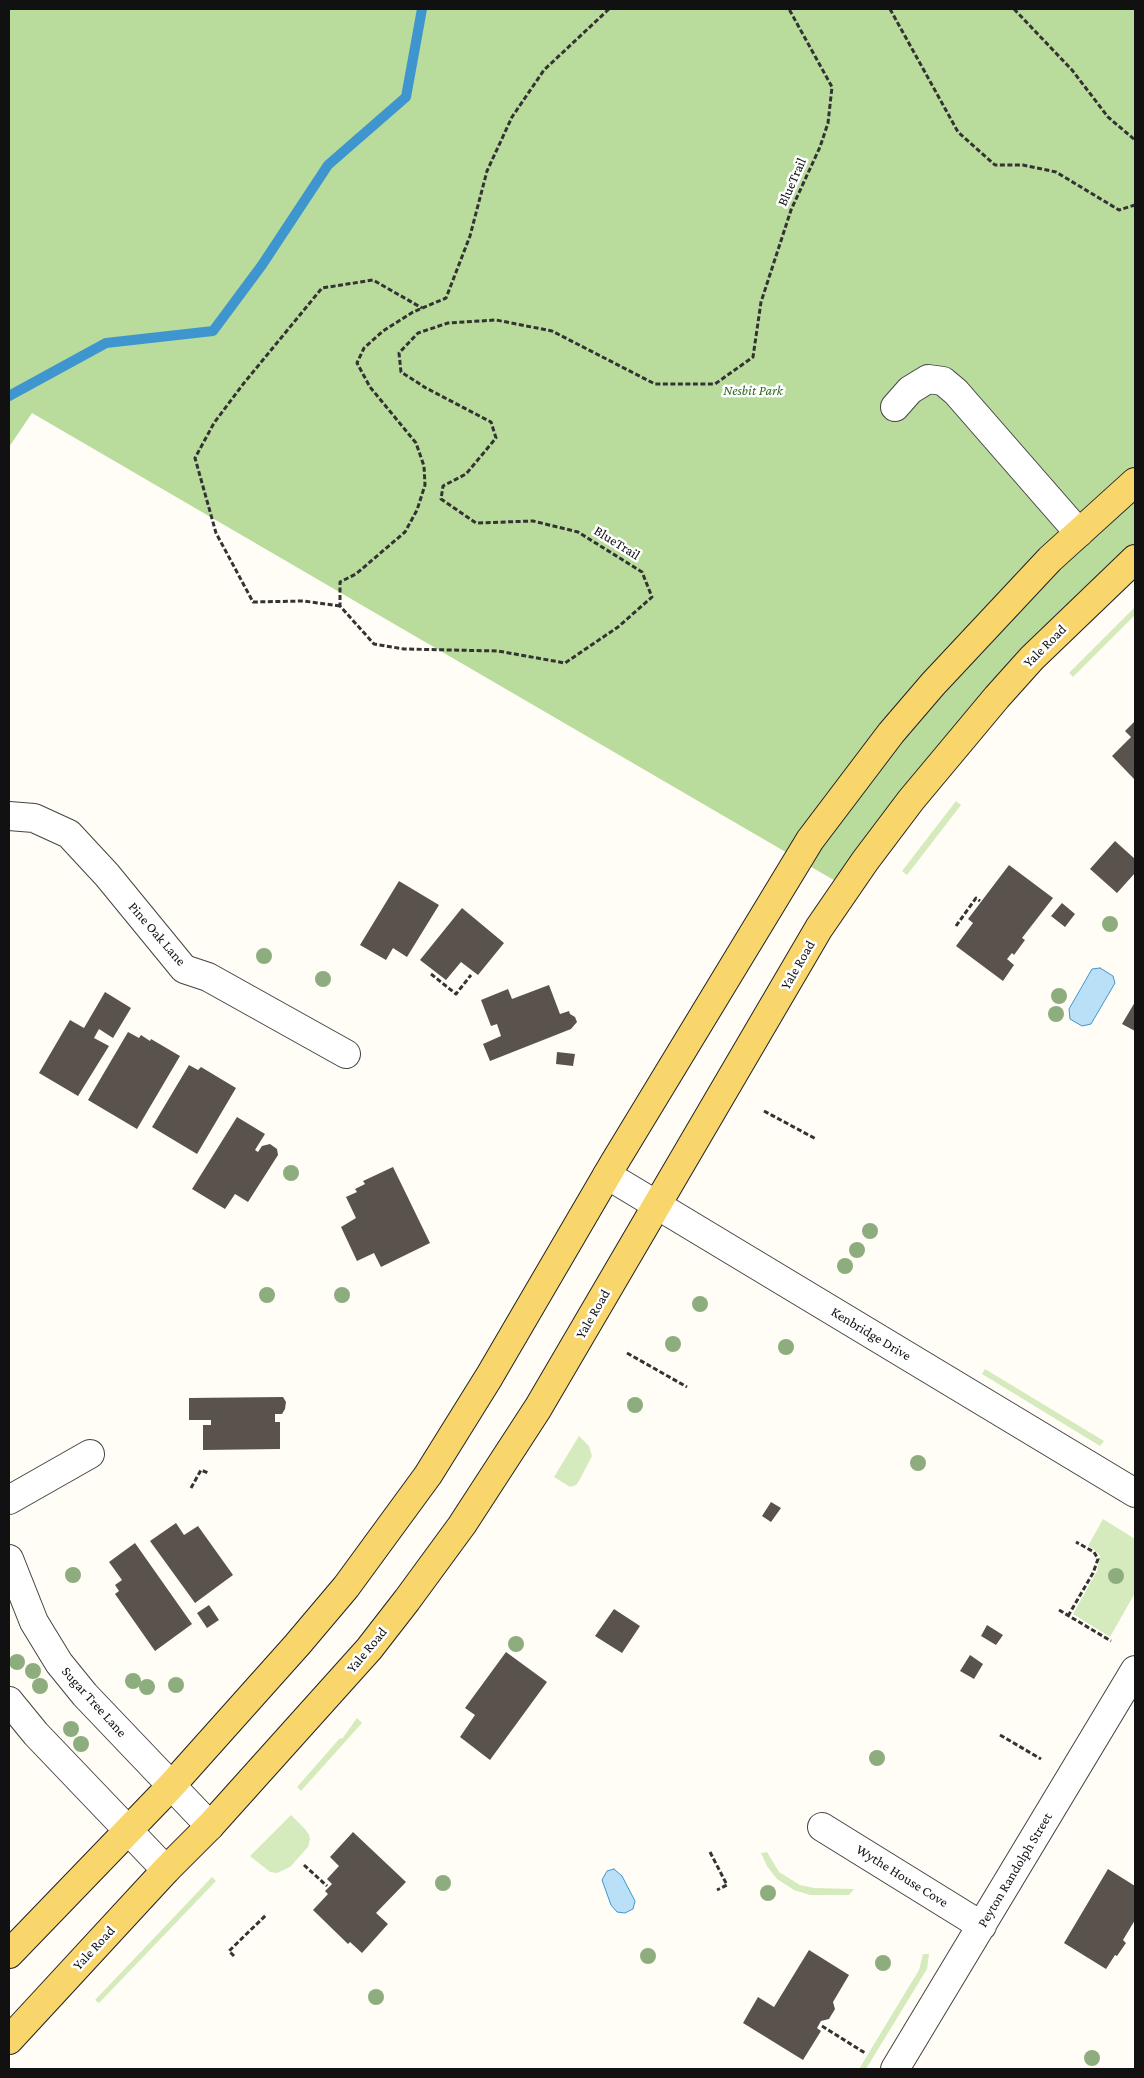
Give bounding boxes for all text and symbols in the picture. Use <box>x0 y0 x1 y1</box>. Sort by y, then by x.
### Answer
street label: BlueTrail <box>774 155 810 209</box>
park label: Nesbit Park <box>723 383 783 399</box>
street label: BlueTrail <box>591 522 643 564</box>
street label: Yale Road <box>1020 621 1070 671</box>
street label: Pine Oak Lane <box>125 899 189 969</box>
street label: Yale Road <box>777 937 819 993</box>
street label: Yale Road <box>572 1286 614 1342</box>
street label: Kenbridge Drive <box>828 1303 914 1365</box>
street label: Yale Road <box>343 1624 391 1676</box>
street label: Sugar Tree Lane <box>58 1663 130 1741</box>
street label: Peyton Randolph Street <box>974 1810 1056 1930</box>
street label: Wythe House Cove <box>853 1841 951 1911</box>
street label: Yale Road <box>69 1923 119 1973</box>

